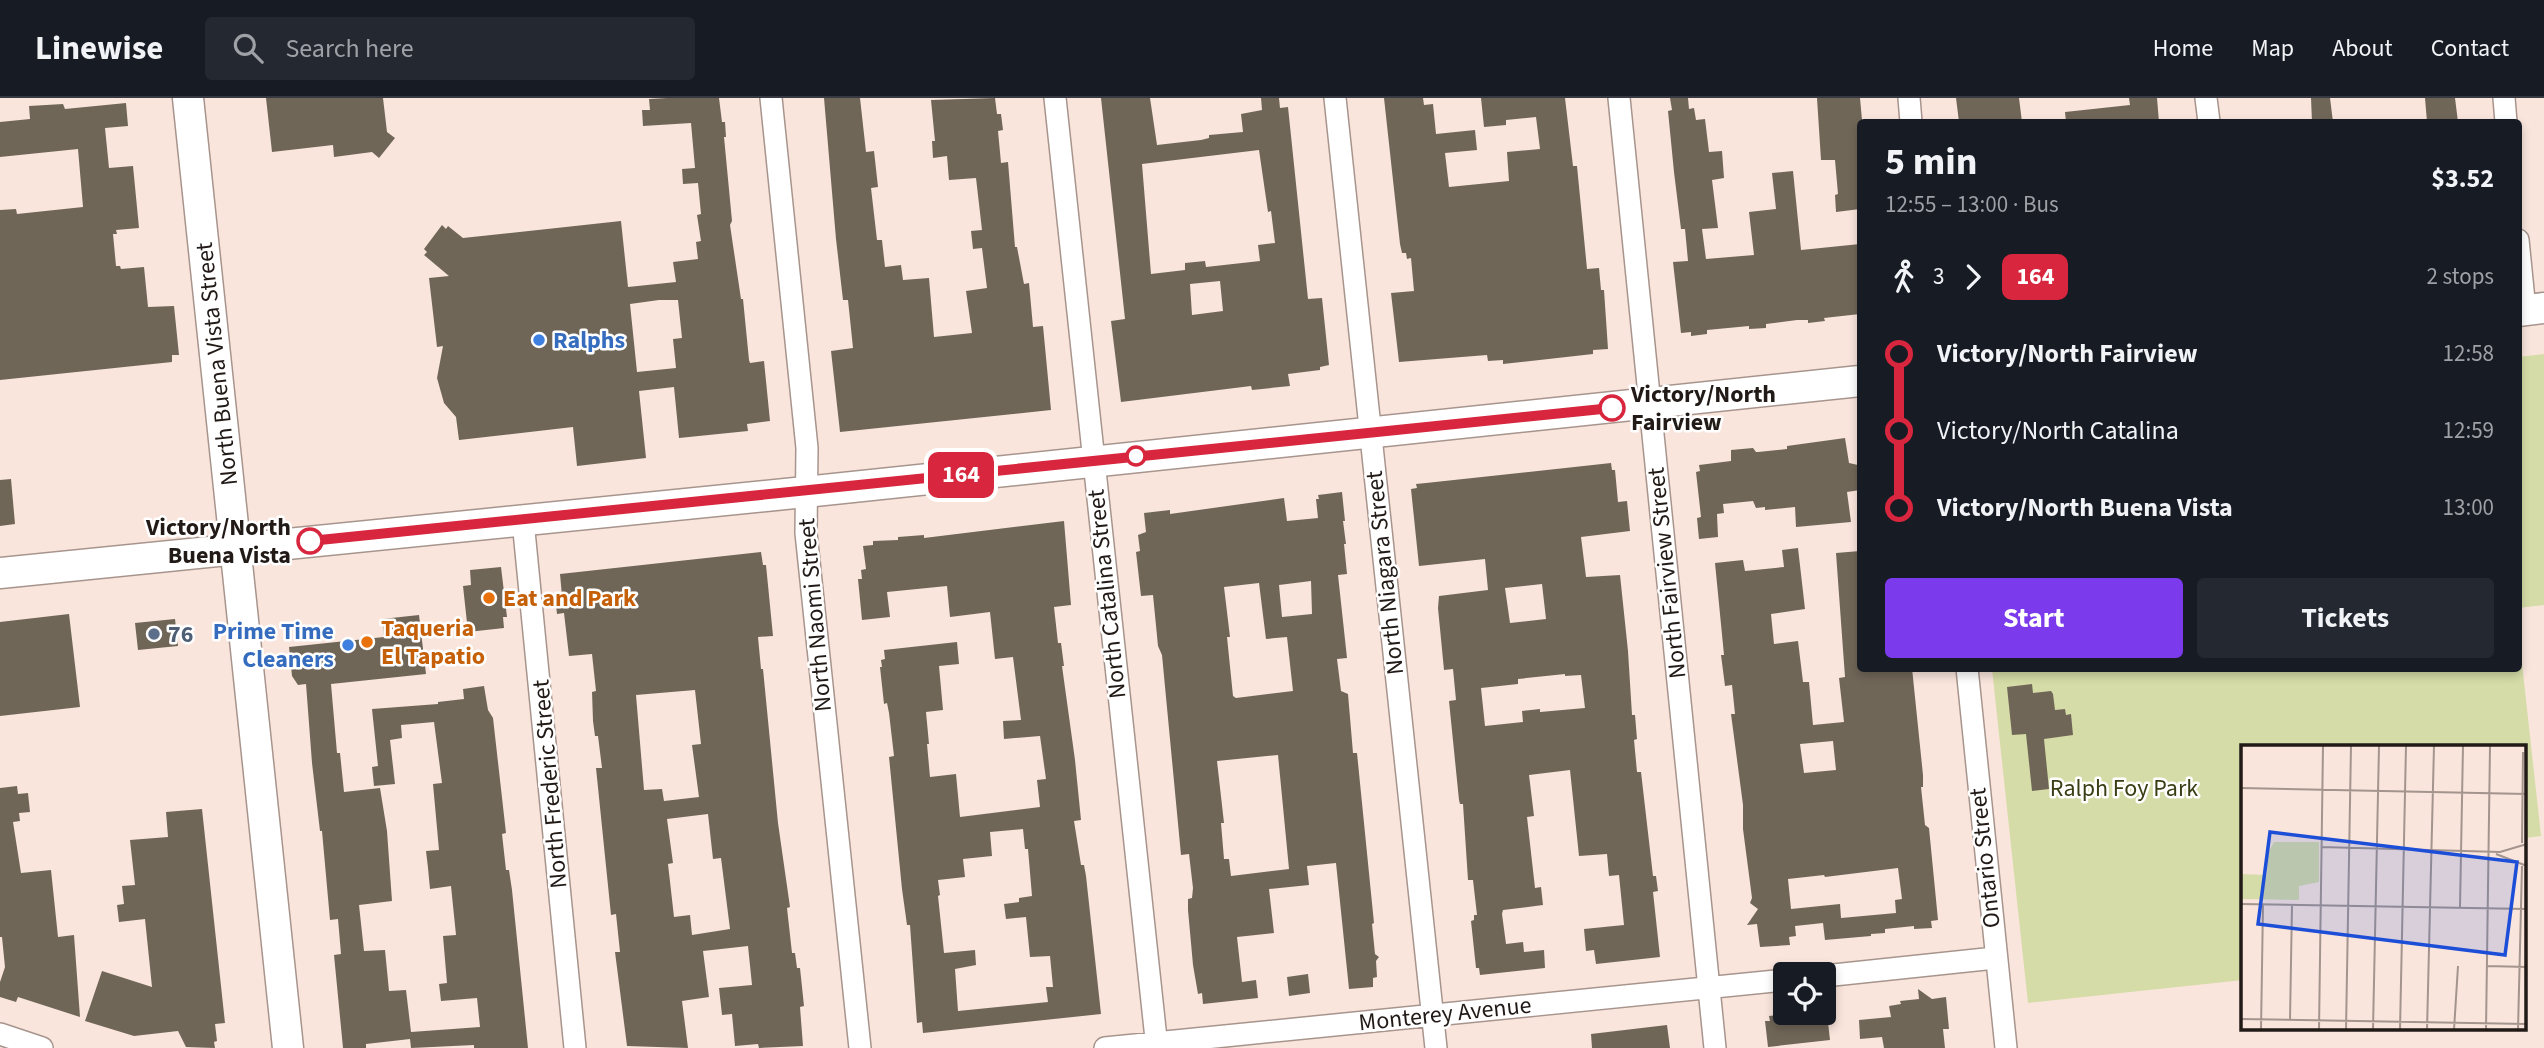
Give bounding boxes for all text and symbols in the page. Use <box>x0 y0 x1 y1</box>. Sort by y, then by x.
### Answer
search box <box>205 17 695 80</box>
text: Linewise <box>35 25 163 72</box>
icon: search <box>229 29 267 67</box>
text: Search here <box>285 30 414 67</box>
text: Home <box>2153 31 2213 66</box>
text: Map <box>2251 31 2294 66</box>
text: About <box>2332 31 2393 66</box>
text: Contact <box>2431 31 2509 66</box>
text: 5 min <box>1885 135 1977 189</box>
text: $3.52 <box>2431 160 2494 197</box>
text: 12:55 – 13:00 · Bus <box>1885 188 2059 221</box>
street label: North Buena Vista Street <box>187 241 247 487</box>
icon: walk <box>1885 258 1923 296</box>
icon: forward <box>1954 258 1992 296</box>
text: 164 <box>2016 259 2054 294</box>
text: 3 <box>1933 260 1944 293</box>
text: 2 stops <box>2427 260 2494 293</box>
place label: Ralphs <box>553 323 625 358</box>
marker: Ralphs <box>531 332 547 348</box>
text: Victory/North Fairview <box>1937 335 2198 372</box>
text: 12:58 <box>2443 337 2494 370</box>
place label: Victory/North Fairview <box>1630 377 1776 440</box>
marker: Victory/North Fairview <box>1599 395 1625 421</box>
text: Victory/North Catalina <box>1937 412 2179 449</box>
text: 12:59 <box>2443 414 2494 447</box>
unlabelled marker <box>1126 446 1146 466</box>
line badge: 164 <box>921 452 1001 498</box>
text: 164 <box>942 457 980 492</box>
street label: North Fairview Street <box>1639 466 1695 680</box>
street label: North Niagara Street <box>1357 469 1413 677</box>
street label: North Catalina Street <box>1079 488 1135 700</box>
text: Victory/North Buena Vista <box>1937 489 2233 526</box>
text: 13:00 <box>2443 491 2494 524</box>
place label: Victory/North Buena Vista <box>145 510 291 573</box>
street label: North Naomi Street <box>789 517 841 713</box>
marker: Victory/North Buena Vista <box>297 528 323 554</box>
button: Start <box>1885 578 2183 658</box>
button: Tickets <box>2197 578 2494 658</box>
place label: Eat and Park <box>503 581 637 616</box>
marker: Eat and Park <box>481 590 497 606</box>
place label: Taqueria El Tapatio <box>381 611 485 674</box>
place label: Prime Time Cleaners <box>213 614 334 677</box>
place label: 76 <box>168 617 193 652</box>
marker: 76 <box>146 626 162 642</box>
marker: Taqueria El Tapatio <box>359 634 375 650</box>
marker: Prime Time Cleaners <box>340 637 356 653</box>
street label: North Frederic Street <box>523 678 577 890</box>
inset map <box>2241 745 2526 1030</box>
park label: Ralph Foy Park <box>2050 771 2198 806</box>
street label: Ontario Street <box>1960 786 2010 930</box>
map controls <box>1773 962 1836 1025</box>
button: locate <box>1773 962 1836 1025</box>
street label: Monterey Avenue <box>1357 988 1533 1040</box>

